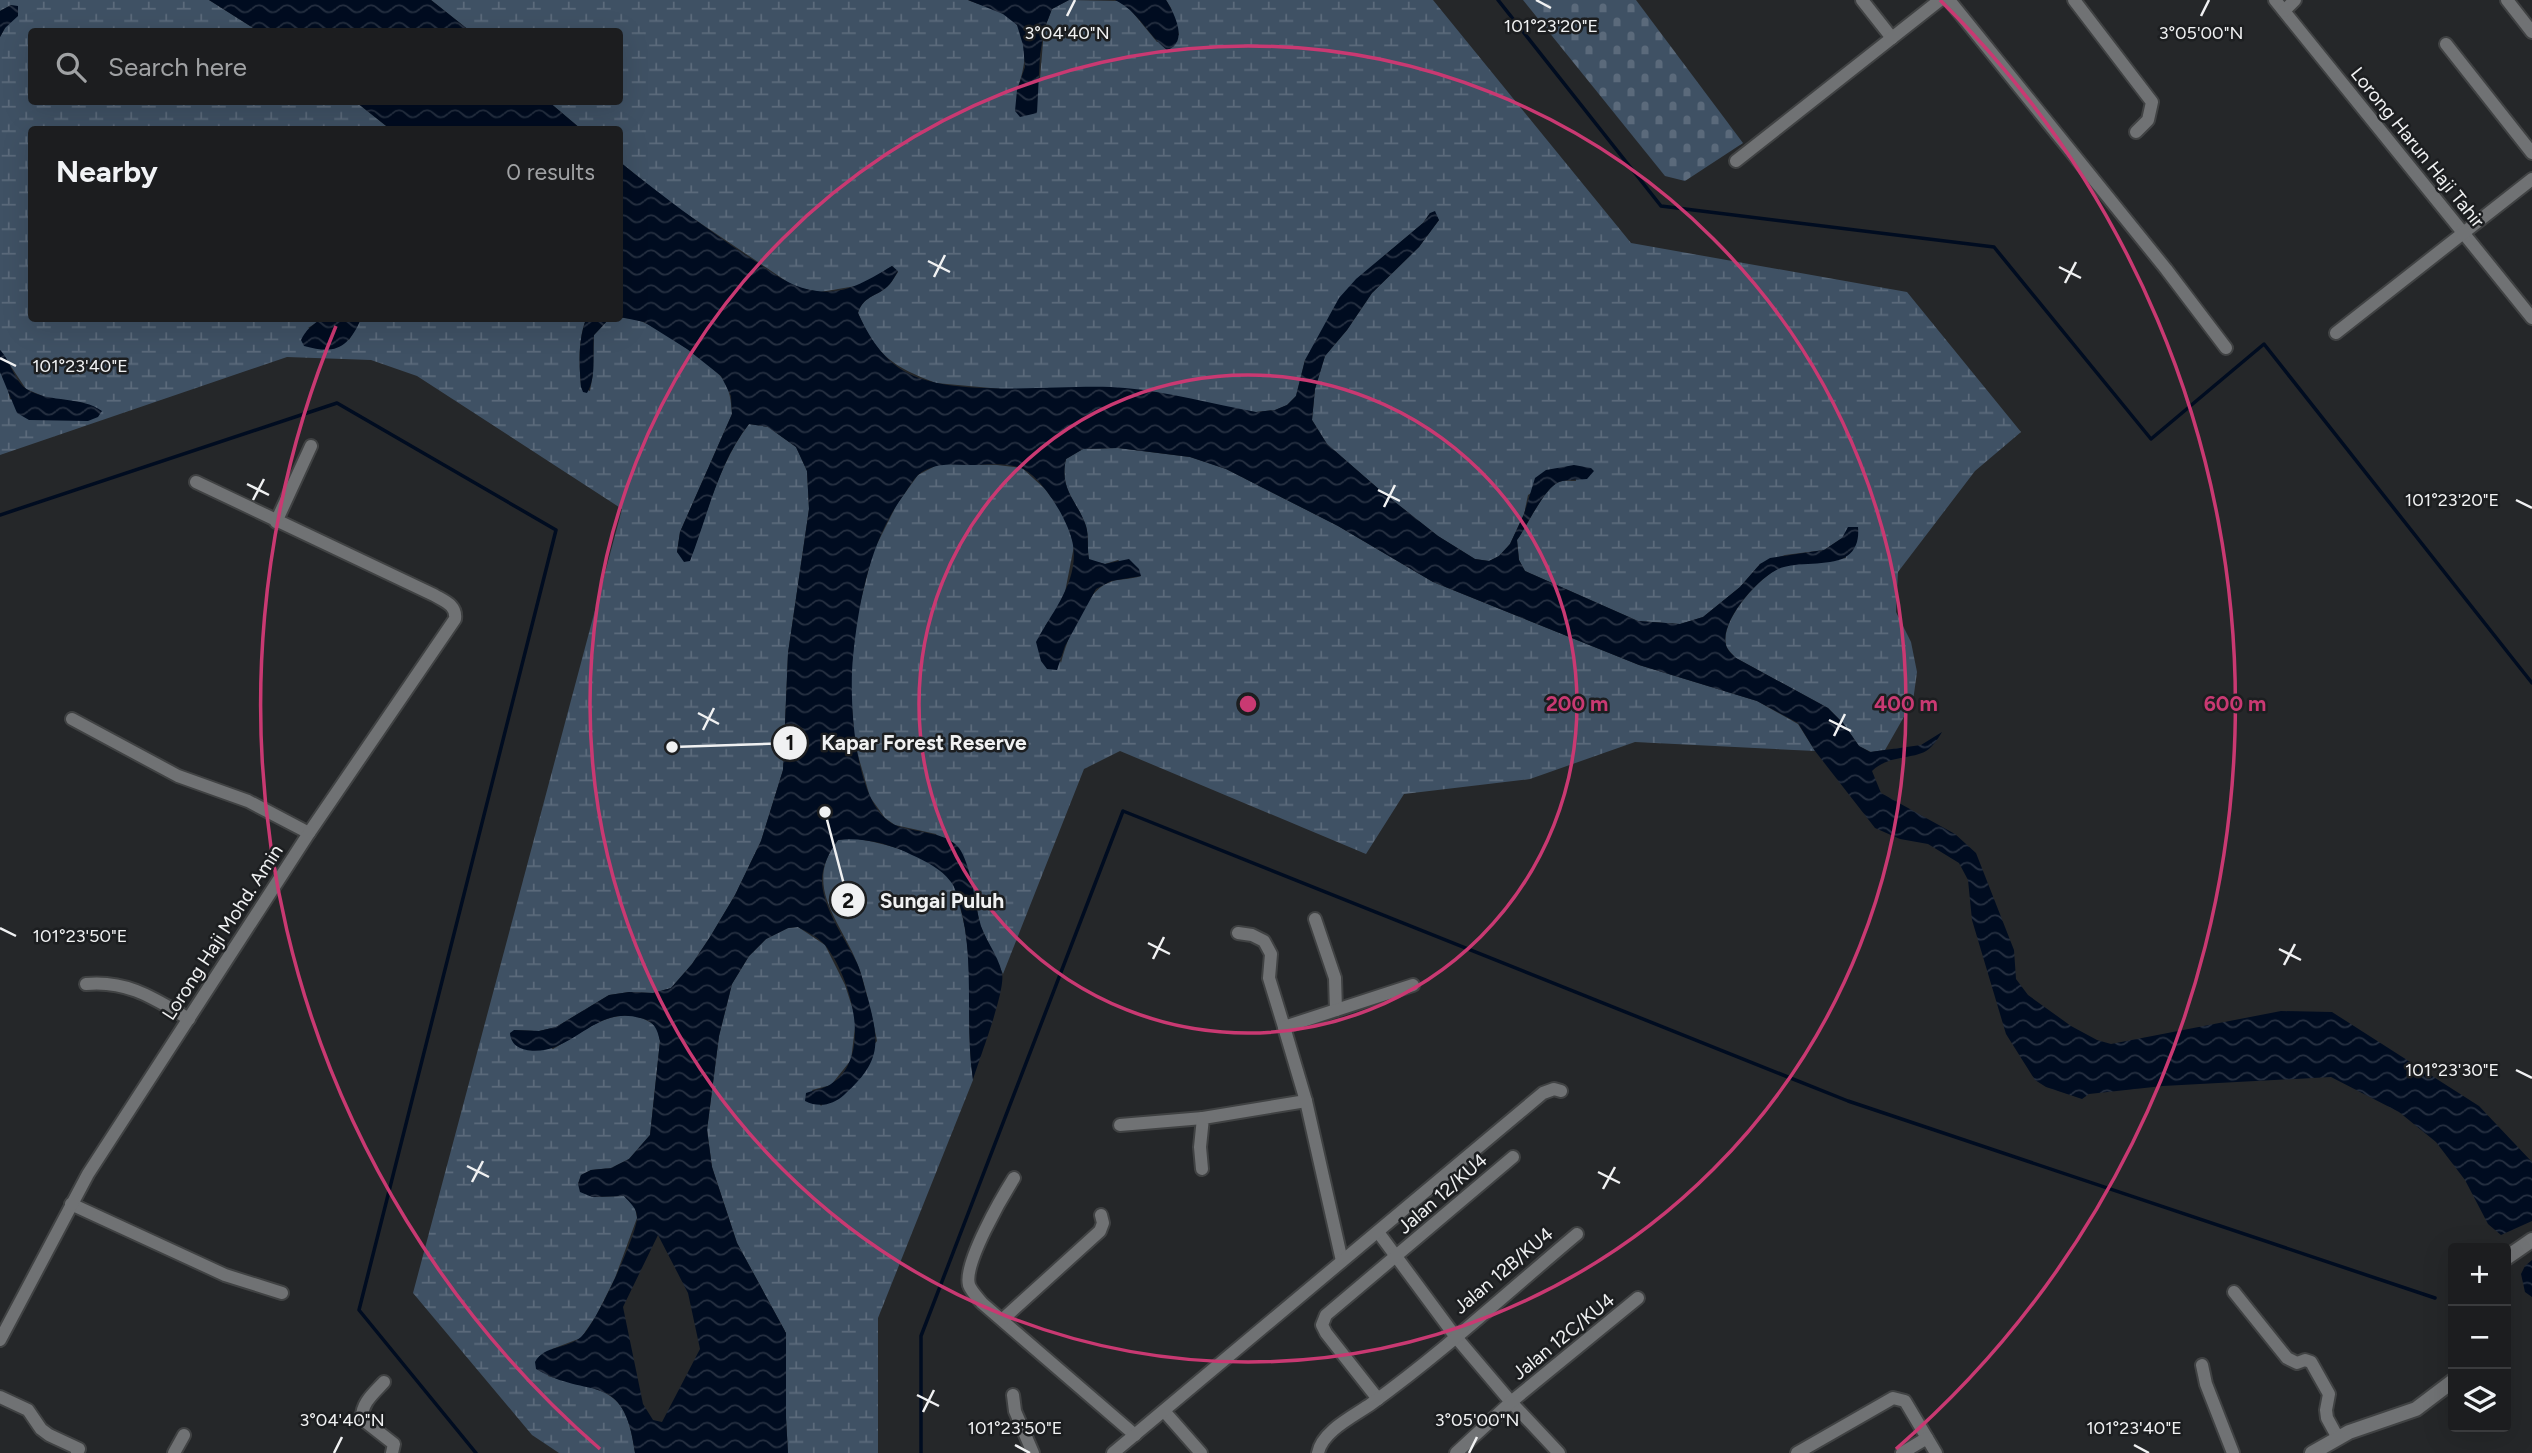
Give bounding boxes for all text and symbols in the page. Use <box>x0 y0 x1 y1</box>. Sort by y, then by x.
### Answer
text: 101°23'20"E <box>1504 15 1598 37</box>
text: 3°04'40"N <box>1024 22 1110 44</box>
text: 3°05'00"N <box>2159 22 2243 44</box>
search box <box>28 28 623 105</box>
icon: search <box>52 48 90 86</box>
text: Search here <box>108 51 247 83</box>
street label: Lorong Harun Haji Tahir <box>2346 62 2490 233</box>
text: Nearby <box>56 153 158 190</box>
text: 0 results <box>506 158 595 186</box>
text: 101°23'40"E <box>32 355 128 377</box>
text: 101°23'20"E <box>2405 489 2499 511</box>
text: 200 m <box>1546 691 1608 716</box>
text: 400 m <box>1874 691 1938 716</box>
text: 600 m <box>2204 691 2266 716</box>
centre of rings <box>1236 692 1260 716</box>
callout: Kapar Forest Reserve <box>773 722 1041 764</box>
text: 1 <box>786 730 794 755</box>
text: Kapar Forest Reserve <box>821 730 1027 755</box>
street label: Lorong Haji Mohd. Amin <box>157 840 288 1024</box>
callout: Sungai Puluh <box>830 879 1018 921</box>
text: 2 <box>842 888 854 913</box>
text: Sungai Puluh <box>880 888 1004 913</box>
text: 101°23'50"E <box>33 925 127 947</box>
text: 101°23'30"E <box>2405 1059 2499 1081</box>
street label: Jalan 12/KU4 <box>1393 1148 1492 1239</box>
street label: Jalan 12B/KU4 <box>1449 1222 1558 1319</box>
map controls <box>2448 1243 2511 1432</box>
button: + <box>2448 1243 2511 1306</box>
street label: Jalan 12C/KU4 <box>1507 1288 1619 1385</box>
button: − <box>2448 1306 2511 1369</box>
button: layers <box>2448 1369 2511 1432</box>
text: 3°04'40"N <box>299 1409 385 1431</box>
text: 3°05'00"N <box>1435 1409 1519 1431</box>
text: 101°23'50"E <box>968 1417 1062 1439</box>
text: 101°23'40"E <box>2086 1417 2182 1439</box>

